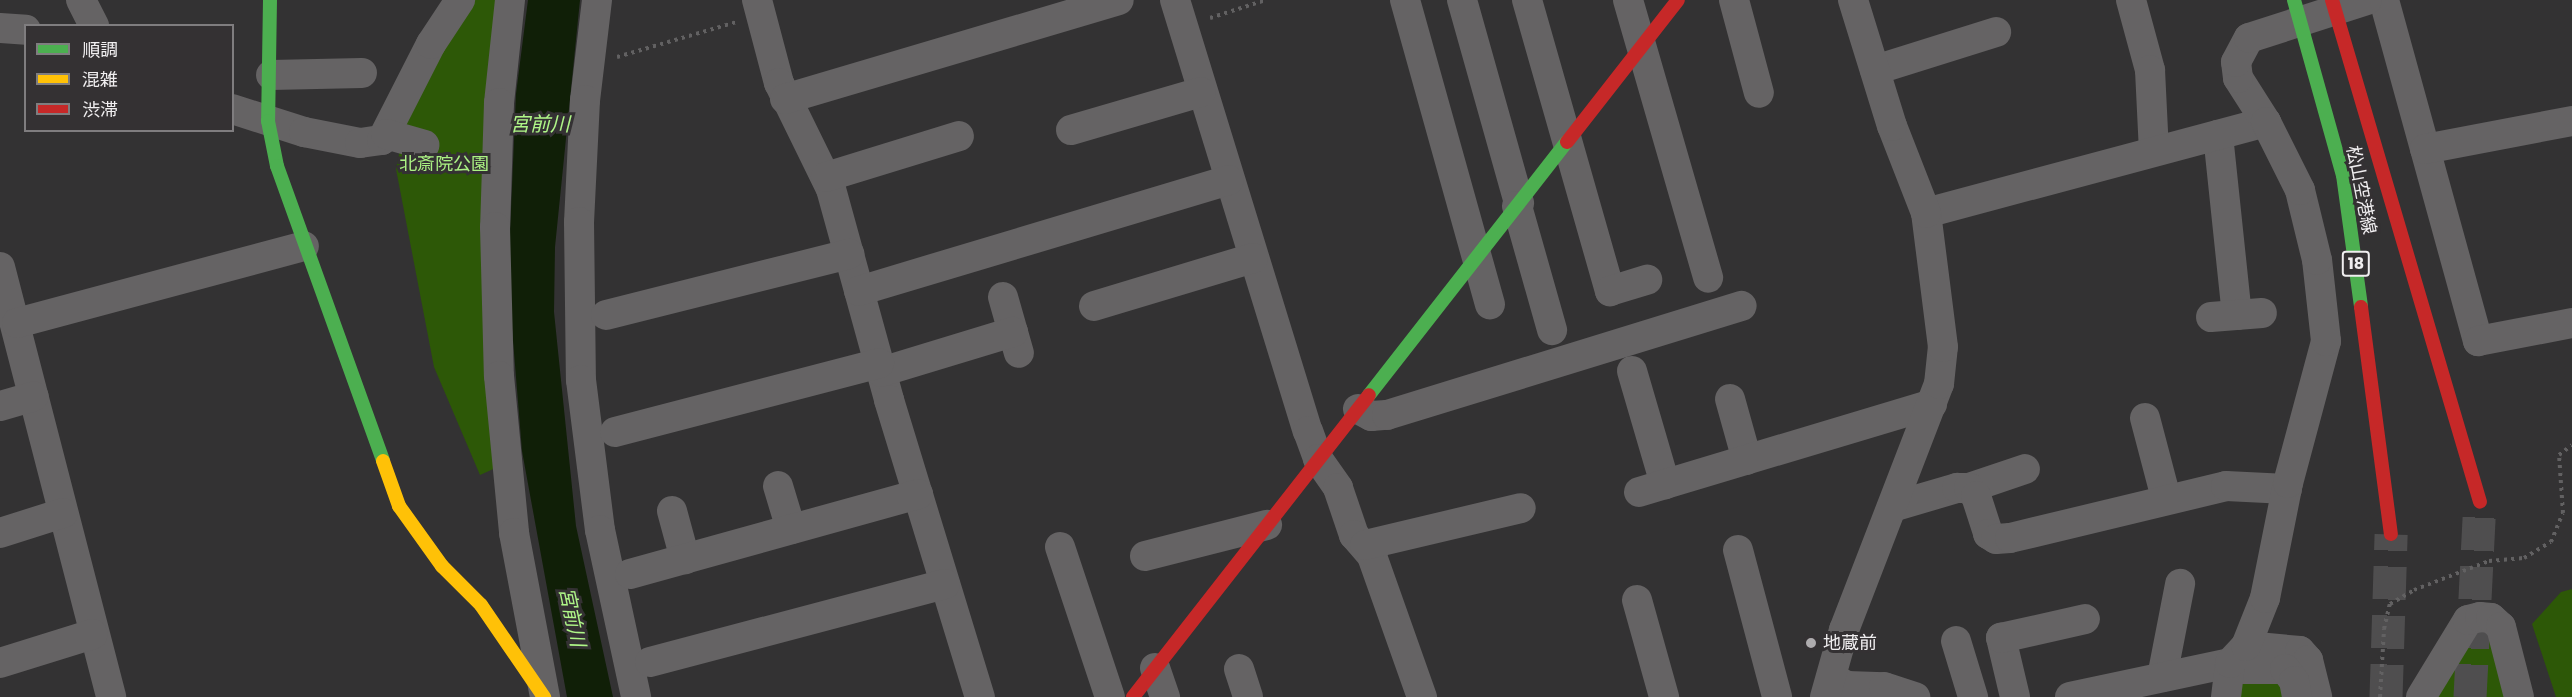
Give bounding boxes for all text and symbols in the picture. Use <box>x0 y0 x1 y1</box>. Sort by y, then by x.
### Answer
legend <box>24 24 234 132</box>
text: 順調 <box>82 37 118 62</box>
text: 混雑 <box>82 67 118 92</box>
text: 渋滞 <box>82 97 118 122</box>
water label: 宮前川 <box>510 112 570 136</box>
street label: 松山空港線 <box>2342 144 2380 236</box>
park label: 北斎院公園 <box>399 153 489 175</box>
road number: 18 <box>2341 251 2371 277</box>
water label: 宮前川 <box>554 585 590 649</box>
place label: 地蔵前 <box>1823 632 1877 654</box>
marker: 地蔵前 <box>1804 636 1818 650</box>

